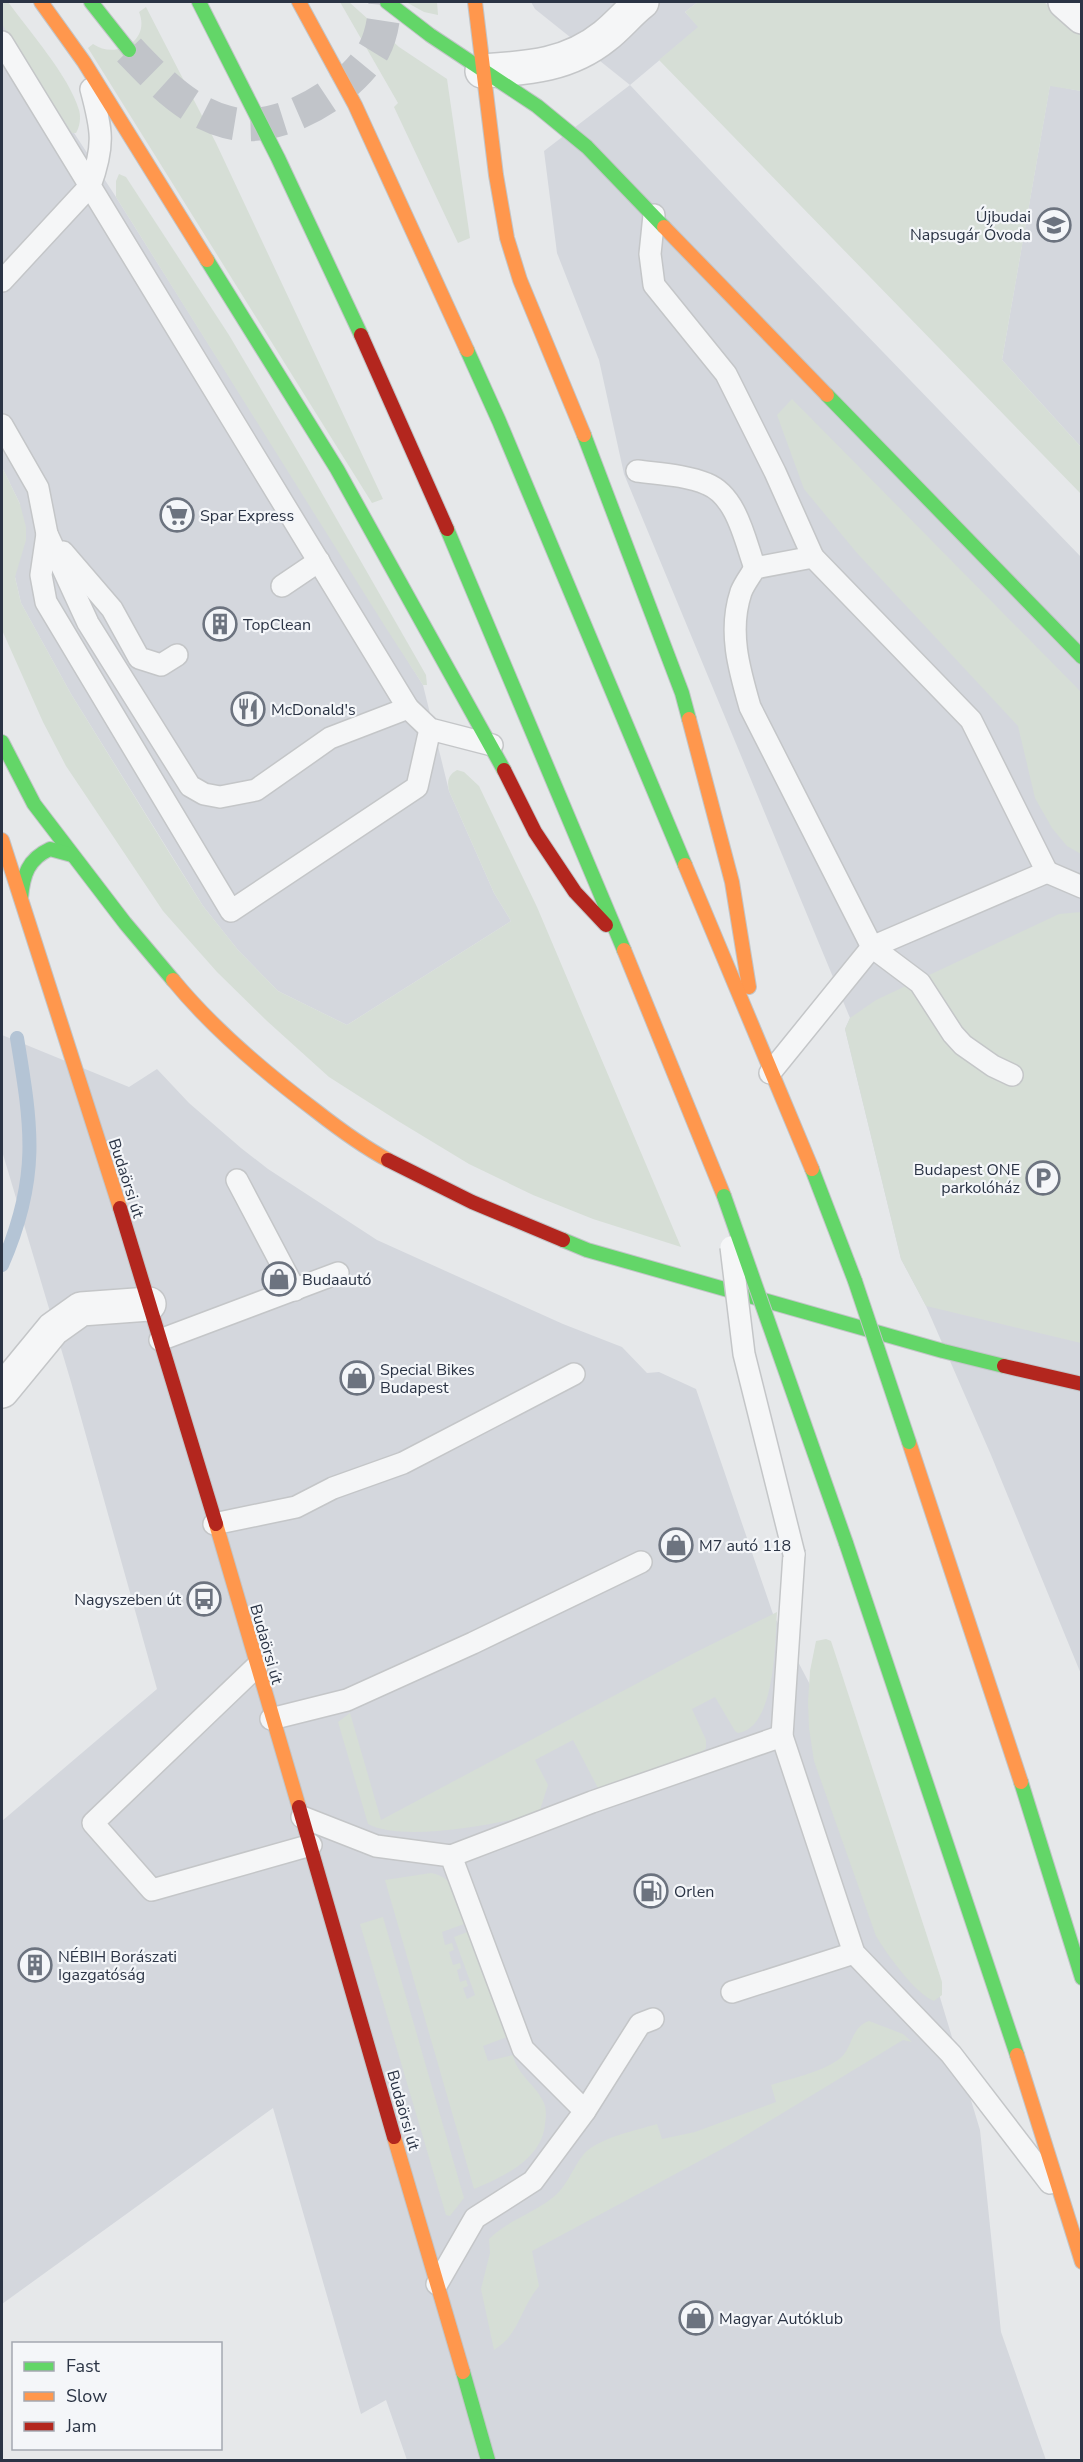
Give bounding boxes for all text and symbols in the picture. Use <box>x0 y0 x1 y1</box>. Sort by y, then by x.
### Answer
place label: Újbudai Napsugár Óvoda <box>910 206 1031 246</box>
school or university icon: Újbudai Napsugár Óvoda <box>1036 207 1072 243</box>
supermarket icon: Spar Express <box>159 497 195 533</box>
place label: Spar Express <box>200 505 294 527</box>
building icon: TopClean <box>202 606 238 642</box>
place label: TopClean <box>243 614 311 636</box>
restaurant icon: McDonald's <box>230 691 266 727</box>
place label: McDonald's <box>271 699 356 721</box>
street label: Budaörsi út <box>103 1136 149 1221</box>
place label: Budapest ONE parkolóház <box>914 1159 1020 1199</box>
parking icon: Budapest ONE parkolóház <box>1025 1160 1061 1196</box>
shop icon: Budaautó <box>261 1261 297 1297</box>
place label: Budaautó <box>302 1269 372 1291</box>
place label: Special Bikes Budapest <box>380 1359 475 1399</box>
shop icon: Special Bikes Budapest <box>339 1360 375 1396</box>
shop icon: M7 autó 118 <box>658 1527 694 1563</box>
place label: M7 autó 118 <box>699 1535 791 1557</box>
bus stop icon: Nagyszeben út <box>186 1581 222 1617</box>
place label: Nagyszeben út <box>74 1589 181 1611</box>
street label: Budaörsi út <box>244 1602 288 1687</box>
fuel station icon: Orlen <box>633 1873 669 1909</box>
place label: Orlen <box>674 1881 714 1903</box>
place label: NÉBIH Borászati Igazgatóság <box>58 1946 177 1986</box>
building icon: NÉBIH Borászati Igazgatóság <box>17 1947 53 1983</box>
street label: Budaörsi út <box>381 2068 425 2153</box>
shop icon: Magyar Autóklub <box>678 2300 714 2336</box>
place label: Magyar Autóklub <box>719 2308 843 2330</box>
legend <box>12 2342 222 2450</box>
text: Fast <box>66 2354 101 2378</box>
text: Slow <box>66 2384 107 2408</box>
text: Jam <box>65 2414 97 2438</box>

